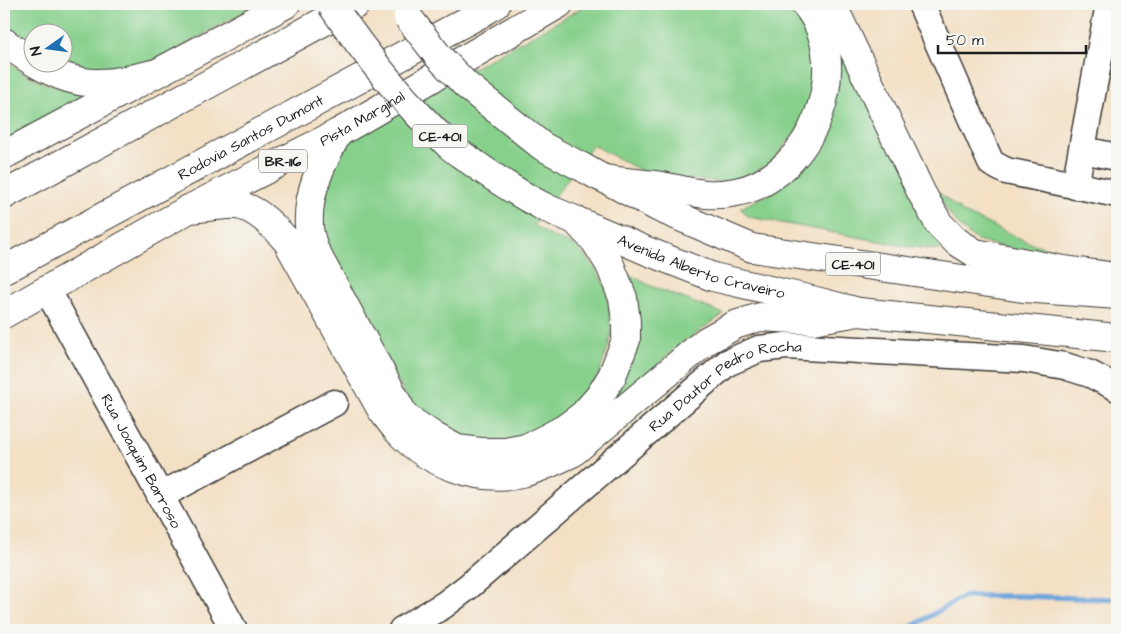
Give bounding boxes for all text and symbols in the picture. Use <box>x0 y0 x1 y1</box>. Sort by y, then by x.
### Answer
north arrow <box>22 22 72 72</box>
scale bar <box>938 22 1086 54</box>
text: 50 m <box>946 30 984 51</box>
text: N <box>26 44 47 58</box>
street label: Pista Marginal <box>316 86 409 152</box>
street label: Rodovia Santos Dumont <box>174 90 328 186</box>
road number: CE-401 <box>412 124 468 148</box>
road number: BR-116 <box>259 150 307 172</box>
street label: Avenida Alberto Craveiro <box>614 230 787 304</box>
road number: CE-401 <box>826 252 880 276</box>
street label: Rua Doutor Pedro Rocha <box>644 336 803 437</box>
street label: Rua Joaquim Barroso <box>95 390 187 533</box>

